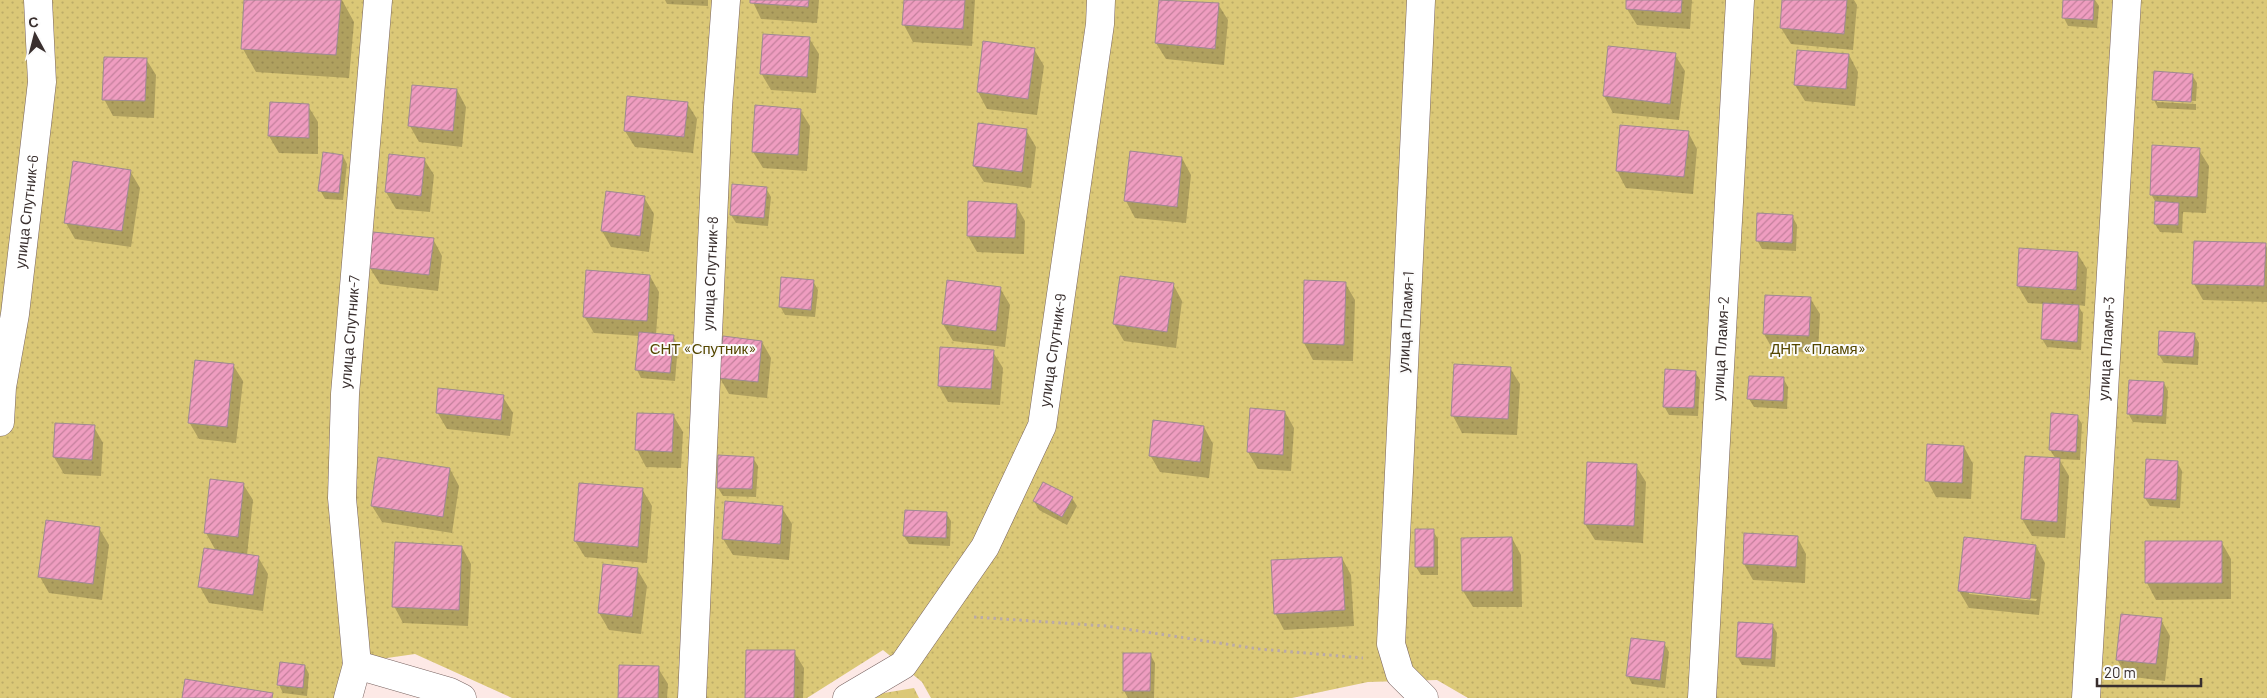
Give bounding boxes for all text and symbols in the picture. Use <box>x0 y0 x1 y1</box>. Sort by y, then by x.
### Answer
north arrow <box>10 10 60 60</box>
text: С <box>27 13 39 31</box>
street label: улица Спутник-6 <box>10 154 41 270</box>
street label: улица Спутник-8 <box>698 216 721 331</box>
street label: улица Пламя-1 <box>1393 271 1417 373</box>
street label: улица Спутник-7 <box>336 275 363 389</box>
street label: улица Спутник-9 <box>1035 292 1069 408</box>
street label: улица Пламя-2 <box>1708 296 1732 401</box>
street label: улица Пламя-3 <box>2093 296 2118 401</box>
park label: СНТ «Спутник» <box>650 339 756 357</box>
park label: ДНТ «Пламя» <box>1770 339 1866 357</box>
scale bar <box>2097 656 2201 688</box>
text: 20 m <box>2104 663 2136 681</box>

